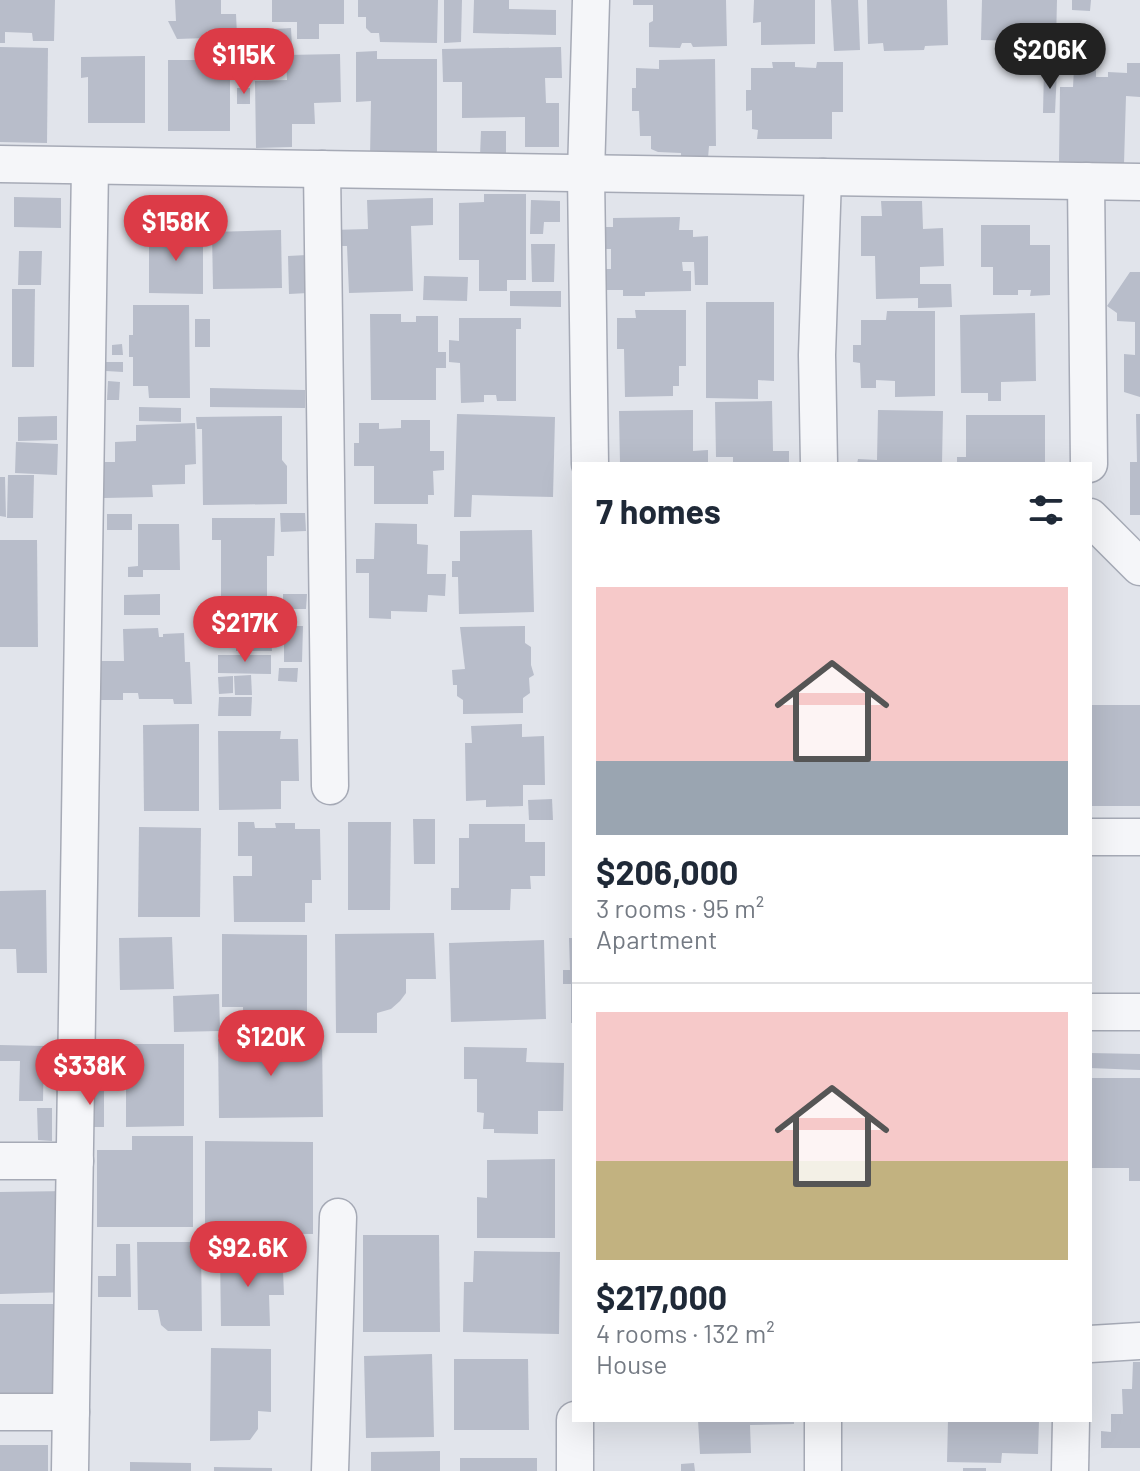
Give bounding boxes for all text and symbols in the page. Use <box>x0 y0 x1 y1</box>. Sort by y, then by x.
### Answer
pin: $206K <box>994 23 1106 91</box>
pin: $115K <box>188 28 300 96</box>
text: $206K <box>1013 33 1087 64</box>
text: $115K <box>212 38 276 69</box>
pin: $158K <box>120 195 232 263</box>
text: $158K <box>142 205 210 236</box>
icon: filters <box>1024 488 1068 532</box>
text: 7 homes <box>596 490 721 531</box>
pin: $217K <box>189 596 301 664</box>
text: $217K <box>211 606 279 637</box>
icon: home <box>760 639 904 783</box>
text: $206,000 <box>596 851 738 892</box>
text: 3 rooms · 95 m² <box>596 892 764 923</box>
text: Apartment <box>596 923 717 954</box>
pin: $120K <box>215 1010 327 1078</box>
text: $120K <box>236 1020 306 1051</box>
pin: $338K <box>34 1039 146 1107</box>
text: $338K <box>53 1049 127 1080</box>
icon: home <box>760 1064 904 1208</box>
pin: $92.6K <box>183 1221 313 1289</box>
text: $92.6K <box>208 1231 288 1262</box>
text: $217,000 <box>596 1276 727 1317</box>
text: 4 rooms · 132 m² <box>596 1317 775 1348</box>
text: House <box>596 1348 667 1379</box>

